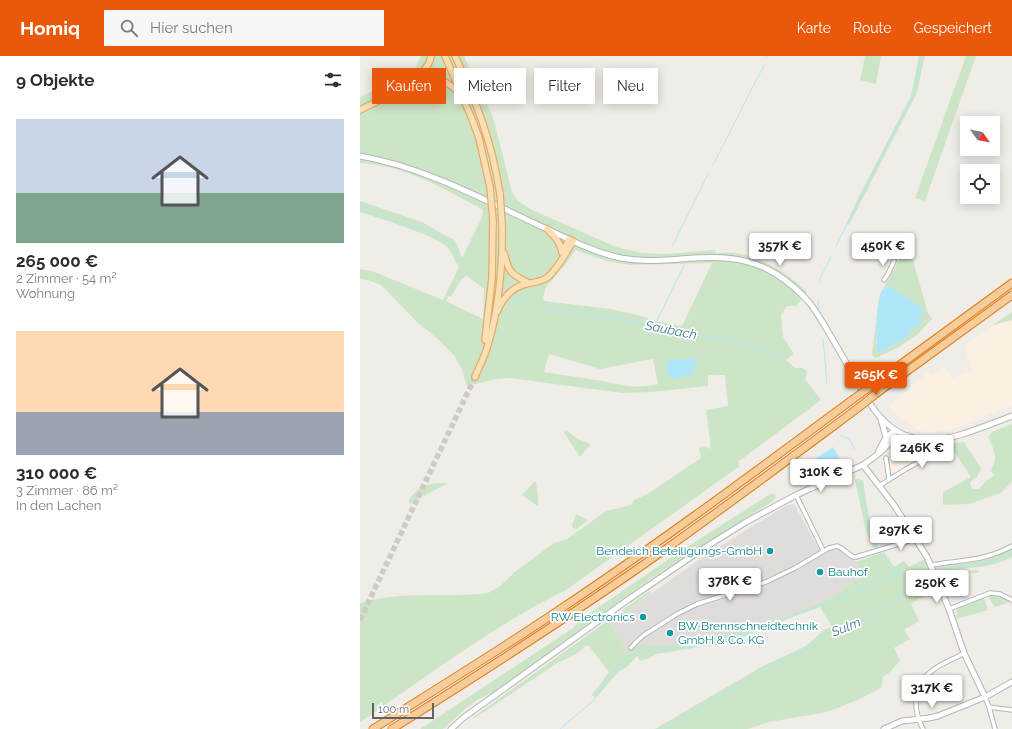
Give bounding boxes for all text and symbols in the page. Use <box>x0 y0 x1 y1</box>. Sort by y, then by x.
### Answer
search box <box>104 10 384 46</box>
text: Homiq <box>20 17 80 39</box>
icon: search <box>118 17 140 39</box>
text: Hier suchen <box>150 19 233 37</box>
text: Karte <box>797 20 831 36</box>
text: Route <box>853 20 891 36</box>
text: Gespeichert <box>913 20 992 36</box>
chip: Kaufen <box>372 68 446 104</box>
chip: Mieten <box>454 68 526 104</box>
chip: Filter <box>534 68 595 104</box>
chip: Neu <box>603 68 658 104</box>
icon: filters <box>322 69 344 91</box>
text: 9 Objekte <box>16 70 94 90</box>
north arrow <box>960 116 1000 156</box>
map controls <box>960 116 1000 204</box>
icon: home <box>144 145 216 217</box>
button: locate <box>960 164 1000 204</box>
pin: 357K € <box>747 233 813 267</box>
pin: 450K € <box>850 233 916 267</box>
text: 357K € <box>758 238 802 253</box>
text: 450K € <box>861 238 905 253</box>
text: 265 000 € <box>16 251 98 271</box>
text: 2 Zimmer · 54 m² <box>16 271 116 286</box>
text: Wohnung <box>16 286 75 301</box>
water label: Saubach <box>643 317 698 342</box>
icon: home <box>144 357 216 429</box>
pin: 265K € <box>843 362 909 396</box>
text: 265K € <box>854 367 898 382</box>
pin: 246K € <box>889 435 955 469</box>
text: 246K € <box>900 440 944 455</box>
pin: 310K € <box>788 459 854 493</box>
text: 310 000 € <box>16 463 97 483</box>
text: 310K € <box>799 464 843 479</box>
text: 3 Zimmer · 86 m² <box>16 483 118 498</box>
text: In den Lachen <box>16 498 101 513</box>
pin: 297K € <box>868 517 934 551</box>
text: 297K € <box>879 522 923 537</box>
place label: Bendeich Beteiligungs-GmbH <box>596 544 762 558</box>
marker: Bendeich Beteiligungs-GmbH <box>765 546 775 556</box>
place label: Bauhof <box>828 565 869 579</box>
marker: Bauhof <box>815 567 825 577</box>
pin: 378K € <box>697 568 763 602</box>
pin: 250K € <box>904 570 970 604</box>
text: 378K € <box>708 573 752 588</box>
text: 250K € <box>915 575 959 590</box>
place label: RW Electronics <box>551 610 635 624</box>
marker: RW Electronics <box>638 612 648 622</box>
water label: Sulm <box>828 614 863 640</box>
place label: BW Brennschneidtechnik GmbH & Co. KG <box>678 619 819 647</box>
marker: BW Brennschneidtechnik GmbH & Co. KG <box>665 628 675 638</box>
pin: 317K € <box>899 675 965 709</box>
text: 317K € <box>910 680 954 695</box>
scale bar <box>372 701 434 720</box>
text: 100 m <box>378 703 409 716</box>

